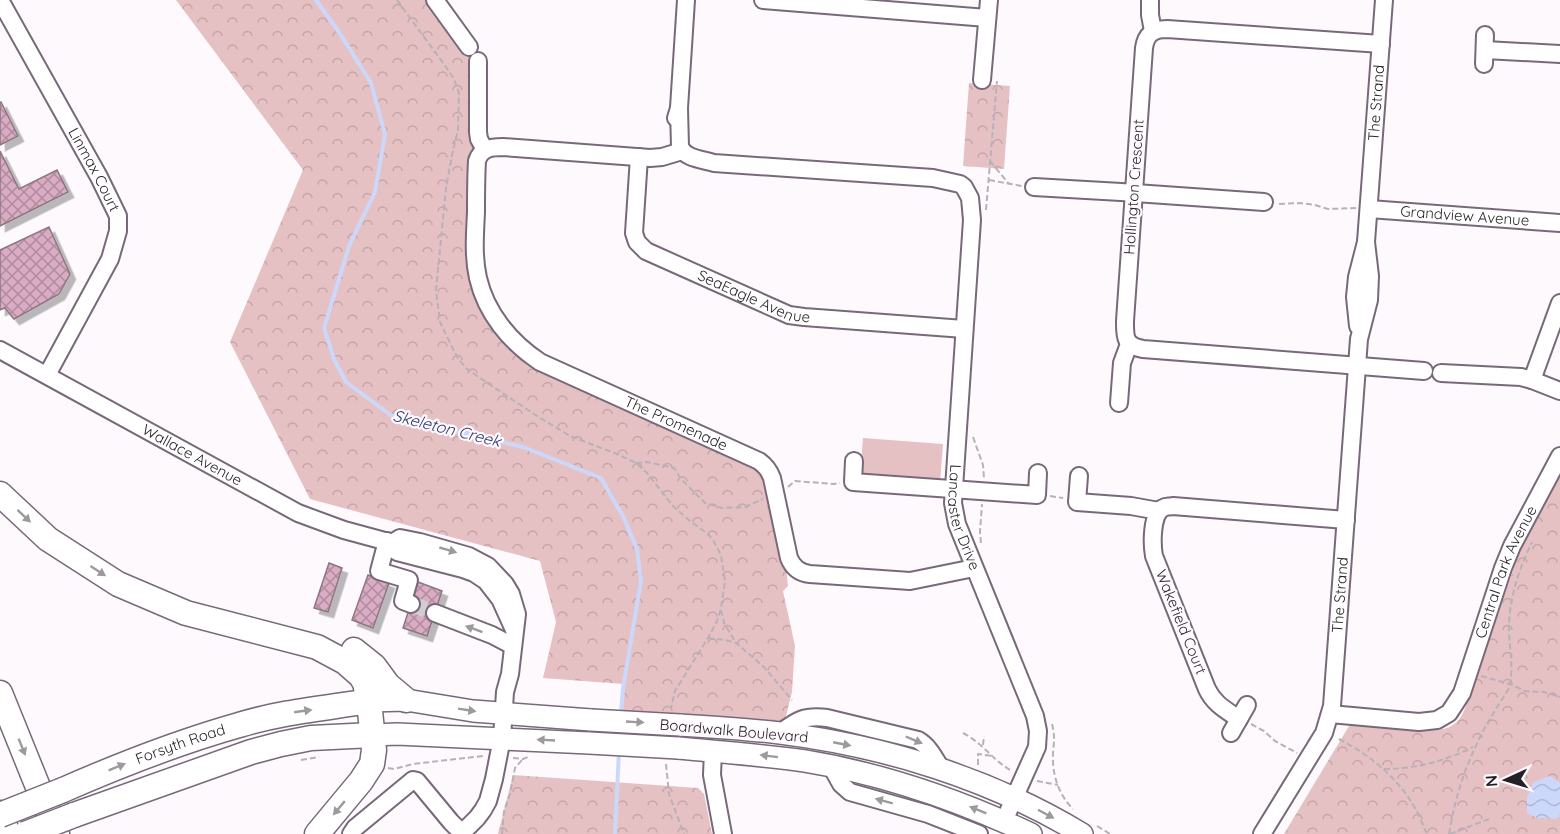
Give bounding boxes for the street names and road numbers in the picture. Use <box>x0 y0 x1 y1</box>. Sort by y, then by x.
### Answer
street label: The Strand <box>1364 64 1388 141</box>
street label: Hollington Crescent <box>1119 119 1148 255</box>
street label: Linmax Court <box>64 124 124 215</box>
street label: Grandview Avenue <box>1400 201 1530 230</box>
street label: SeaEagle Avenue <box>695 265 811 326</box>
street label: The Promenade <box>622 391 731 455</box>
street label: Wallace Avenue <box>139 420 246 490</box>
street label: Lancaster Drive <box>944 464 985 573</box>
street label: Central Park Avenue <box>1471 502 1541 641</box>
street label: The Strand <box>1327 556 1352 634</box>
street label: Wakefield Court <box>1152 567 1211 677</box>
street label: Boardwalk Boulevard <box>659 715 809 746</box>
street label: Forsyth Road <box>133 720 227 768</box>

